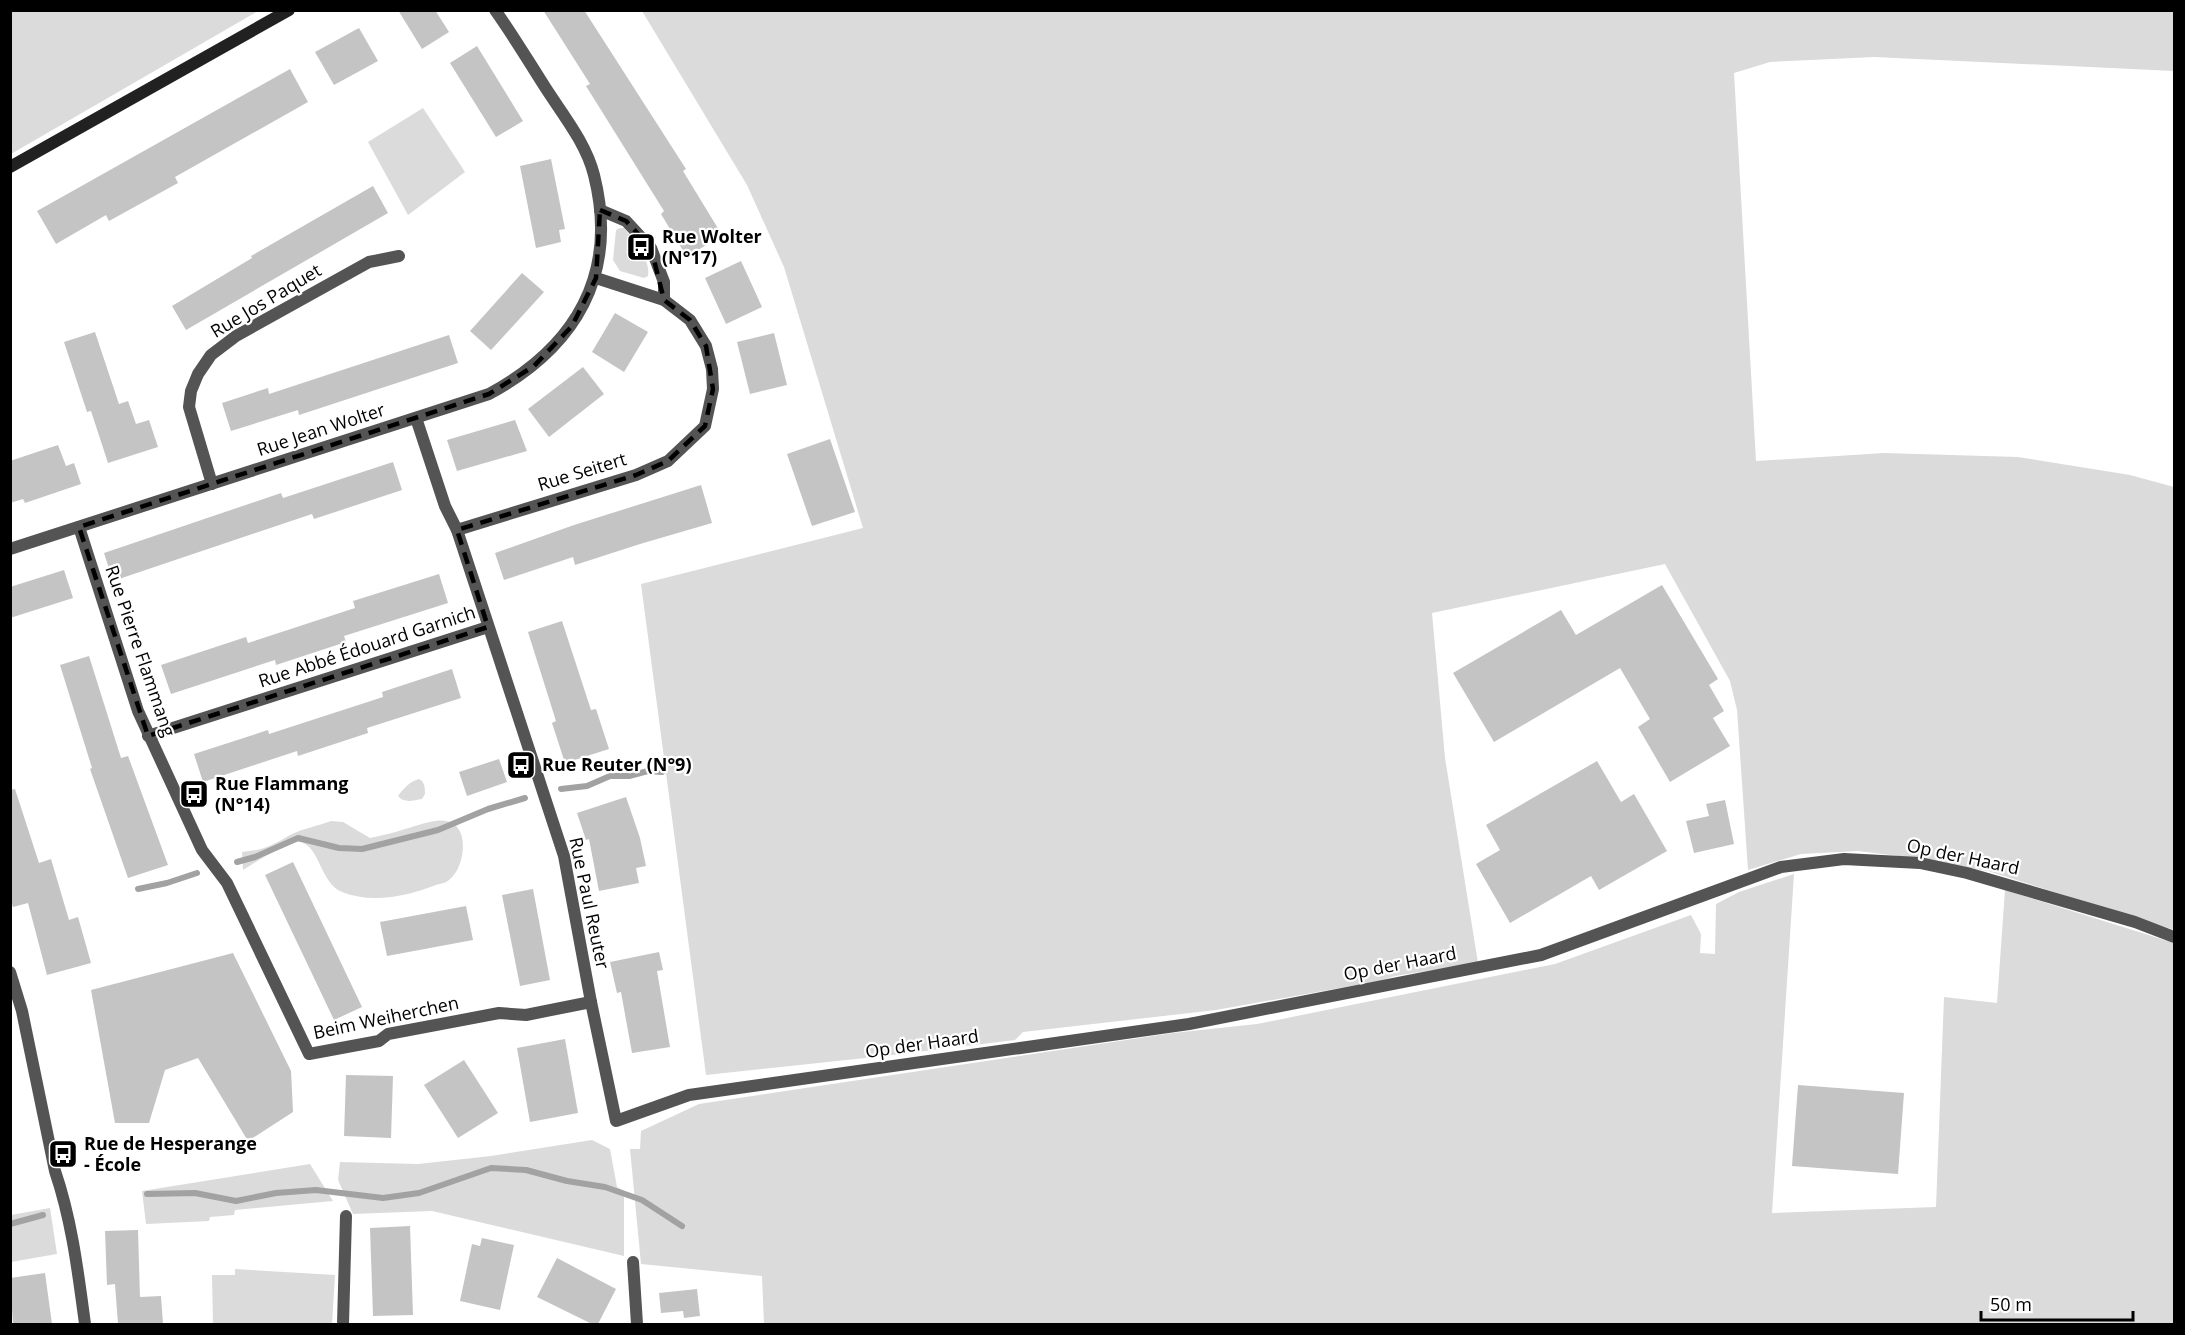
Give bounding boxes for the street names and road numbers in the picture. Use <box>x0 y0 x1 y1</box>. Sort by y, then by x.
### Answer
street label: Rue Jos Paquet <box>206 258 325 343</box>
street label: Rue Jean Wolter <box>254 397 388 461</box>
street label: Rue Seitert <box>534 446 629 496</box>
street label: Rue Pierre Flammang <box>100 562 182 740</box>
street label: Rue Abbé Édouard Garnich <box>255 600 478 692</box>
street label: Op der Haard <box>1905 832 2022 880</box>
street label: Rue Paul Reuter <box>564 835 616 972</box>
street label: Op der Haard <box>1341 940 1458 986</box>
street label: Beim Weiherchen <box>311 990 461 1044</box>
street label: Op der Haard <box>863 1023 980 1063</box>

